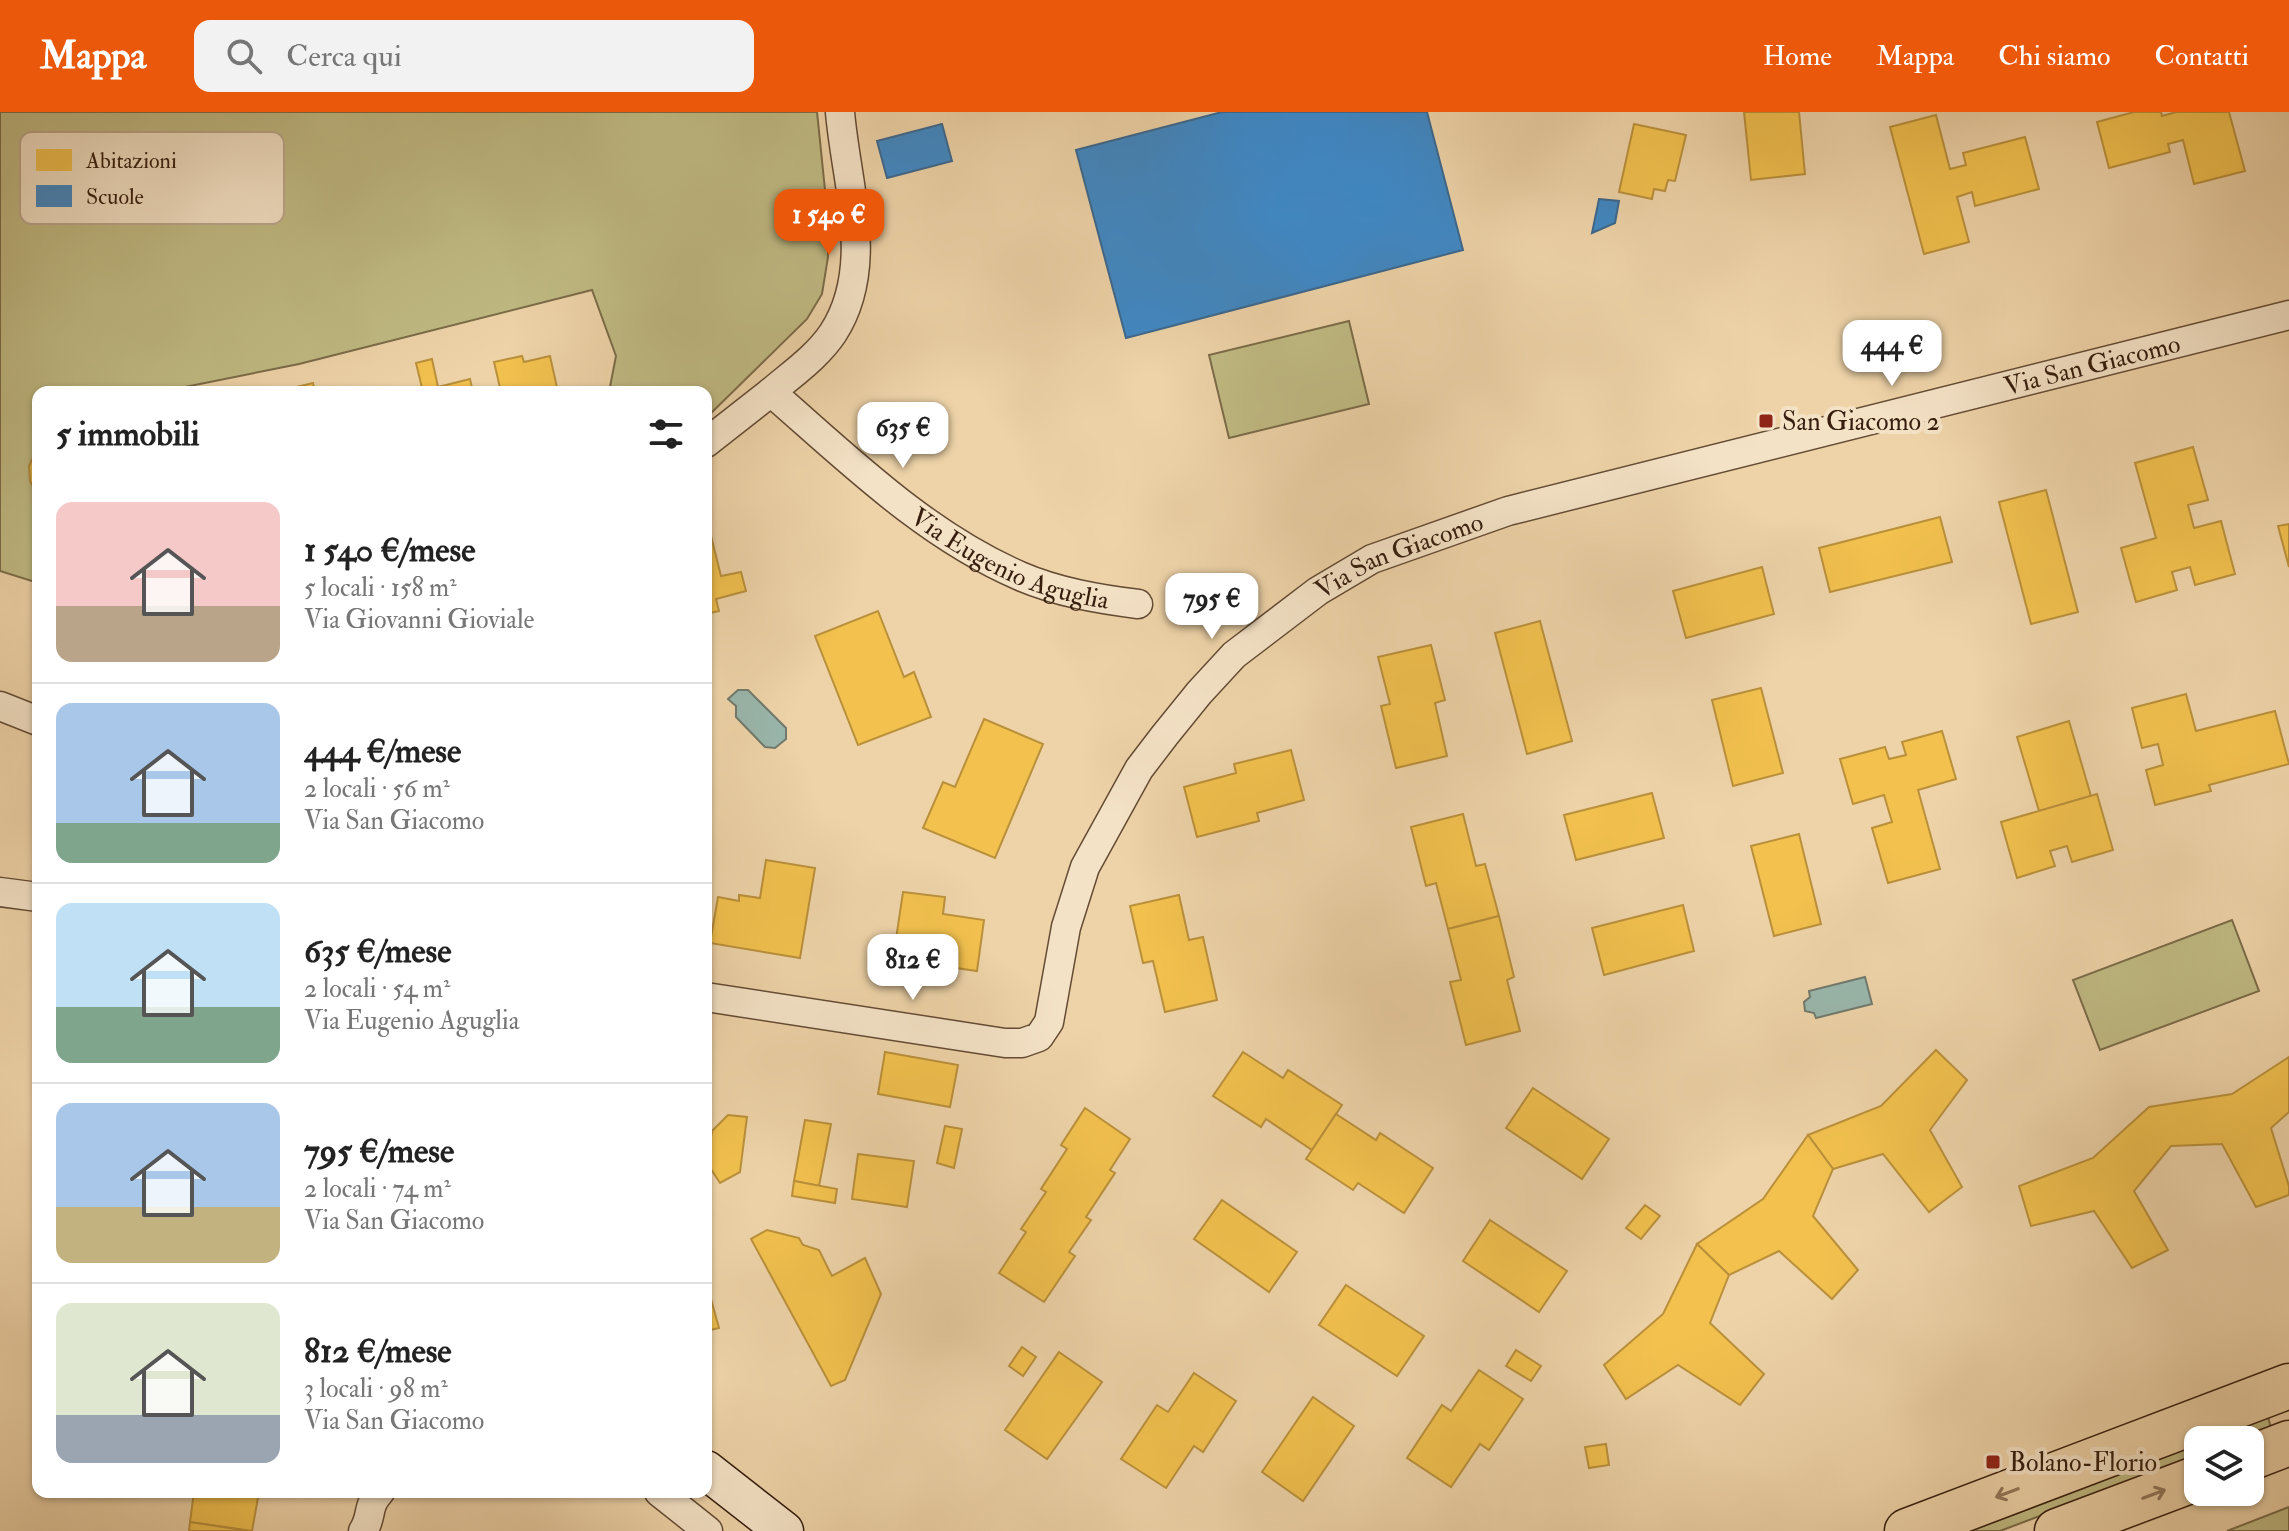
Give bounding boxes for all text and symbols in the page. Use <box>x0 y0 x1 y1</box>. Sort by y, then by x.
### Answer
search box <box>194 20 754 92</box>
text: Mappa <box>40 32 146 80</box>
icon: search <box>222 34 266 78</box>
text: Cerca qui <box>286 38 402 75</box>
text: Home <box>1763 39 1832 74</box>
text: Mappa <box>1876 39 1954 74</box>
text: Chi siamo <box>1998 39 2111 74</box>
text: Contatti <box>2155 39 2249 74</box>
legend <box>20 132 284 224</box>
text: Abitazioni <box>85 147 177 175</box>
text: Scuole <box>86 183 144 211</box>
pin: 1 540 € <box>755 189 903 257</box>
text: 1 540 € <box>792 199 866 231</box>
pin: 444 € <box>1836 320 1948 388</box>
street label: Via San Giacomo <box>2001 328 2184 403</box>
text: 444 € <box>1861 330 1923 362</box>
pin: 635 € <box>847 402 959 470</box>
place label: San Giacomo 2 <box>1782 406 1940 438</box>
icon: filters <box>644 412 688 456</box>
text: 635 € <box>875 412 931 444</box>
marker: San Giacomo 2 <box>1757 412 1775 430</box>
text: 5 immobili <box>56 413 200 456</box>
street label: Via Eugenio Aguglia <box>904 501 1112 617</box>
street label: Via San Giacomo <box>1309 506 1487 606</box>
text: 1 540 €/mese <box>304 529 475 572</box>
icon: home <box>120 534 216 630</box>
text: 5 locali · 158 m² <box>304 572 457 604</box>
pin: 795 € <box>1156 573 1268 641</box>
text: 795 € <box>1183 583 1241 615</box>
text: Via Giovanni Gioviale <box>304 604 534 636</box>
text: 444 €/mese <box>304 730 461 773</box>
icon: home <box>120 735 216 831</box>
text: 2 locali · 56 m² <box>304 773 450 805</box>
text: Via San Giacomo <box>304 805 484 837</box>
text: 635 €/mese <box>304 930 451 973</box>
pin: 812 € <box>857 934 969 1002</box>
icon: home <box>120 935 216 1031</box>
text: 812 € <box>885 944 941 976</box>
text: 2 locali · 54 m² <box>304 973 450 1005</box>
text: Via Eugenio Aguglia <box>304 1005 519 1037</box>
text: 795 €/mese <box>304 1130 454 1173</box>
icon: home <box>120 1135 216 1231</box>
text: 2 locali · 74 m² <box>304 1173 451 1205</box>
text: Via San Giacomo <box>304 1205 484 1237</box>
text: 812 €/mese <box>304 1330 452 1373</box>
icon: home <box>120 1335 216 1431</box>
text: 3 locali · 98 m² <box>304 1373 448 1405</box>
text: Via San Giacomo <box>304 1405 484 1437</box>
map controls <box>2184 1426 2264 1506</box>
button: layers <box>2184 1426 2264 1506</box>
place label: Bolano-Florio <box>2009 1447 2157 1479</box>
marker: Bolano-Florio <box>1984 1453 2002 1471</box>
one-way arrow <box>2141 1486 2166 1500</box>
one-way arrow <box>1995 1487 2020 1501</box>

